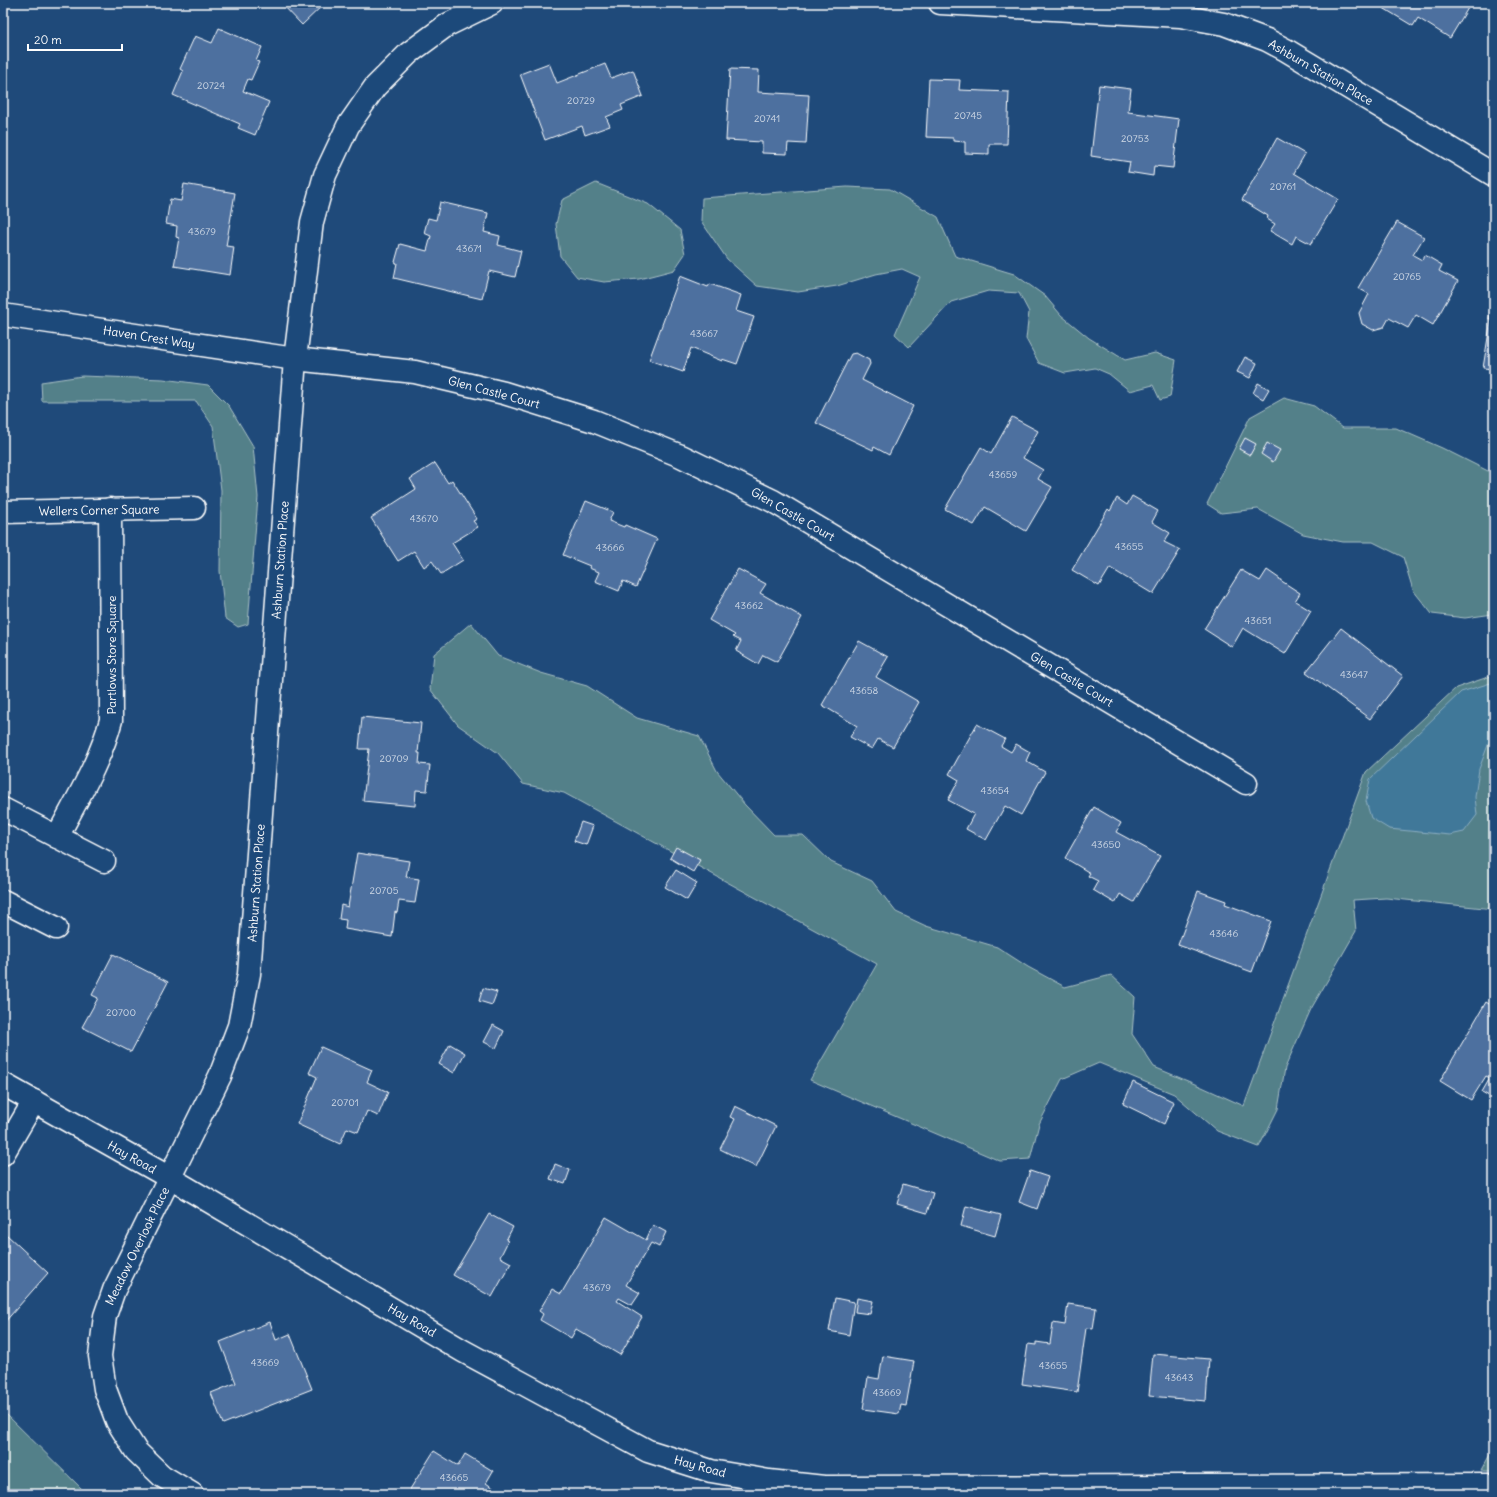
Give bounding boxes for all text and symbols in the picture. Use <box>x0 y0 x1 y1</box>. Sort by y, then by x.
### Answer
scale bar <box>28 26 122 52</box>
text: 20 m <box>34 32 62 47</box>
street label: Ashburn Station Place <box>1266 36 1376 108</box>
house number: 20724 <box>197 79 225 92</box>
house number: 20729 <box>567 94 595 107</box>
house number: 20745 <box>954 109 982 122</box>
house number: 20741 <box>754 112 780 125</box>
house number: 20753 <box>1121 132 1149 145</box>
house number: 20761 <box>1270 180 1296 193</box>
house number: 43679 <box>188 225 216 238</box>
house number: 43671 <box>456 242 482 255</box>
house number: 20765 <box>1393 270 1421 283</box>
street label: Haven Crest Way <box>102 322 196 352</box>
house number: 43667 <box>690 327 718 340</box>
street label: Glen Castle Court <box>447 373 541 411</box>
house number: 43659 <box>989 468 1018 481</box>
street label: Glen Castle Court <box>748 484 838 544</box>
street label: Wellers Corner Square <box>39 501 159 519</box>
street label: Ashburn Station Place <box>268 501 292 619</box>
house number: 43670 <box>410 512 438 525</box>
house number: 43655 <box>1115 540 1144 553</box>
house number: 43666 <box>596 541 625 554</box>
street label: Partlows Store Square <box>104 595 119 715</box>
house number: 43662 <box>735 599 764 612</box>
house number: 43651 <box>1245 614 1271 627</box>
street label: Glen Castle Court <box>1028 648 1116 710</box>
house number: 43647 <box>1340 668 1368 681</box>
house number: 43658 <box>850 684 879 697</box>
house number: 20709 <box>379 752 409 765</box>
house number: 43654 <box>981 784 1010 797</box>
street label: Ashburn Station Place <box>244 824 268 942</box>
house number: 43650 <box>1091 838 1121 851</box>
house number: 20705 <box>369 884 399 897</box>
house number: 43646 <box>1210 927 1239 940</box>
house number: 20700 <box>106 1006 136 1019</box>
house number: 20701 <box>331 1096 359 1109</box>
street label: Hay Road <box>105 1138 159 1176</box>
street label: Meadow Overlook Place <box>102 1184 172 1308</box>
house number: 43679 <box>583 1281 611 1294</box>
street label: Hay Road <box>385 1300 439 1340</box>
house number: 43669 <box>251 1356 280 1369</box>
house number: 43655 <box>1039 1359 1068 1372</box>
house number: 43643 <box>1165 1371 1194 1384</box>
house number: 43669 <box>873 1386 902 1399</box>
street label: Hay Road <box>672 1452 728 1480</box>
house number: 43665 <box>440 1471 469 1484</box>

